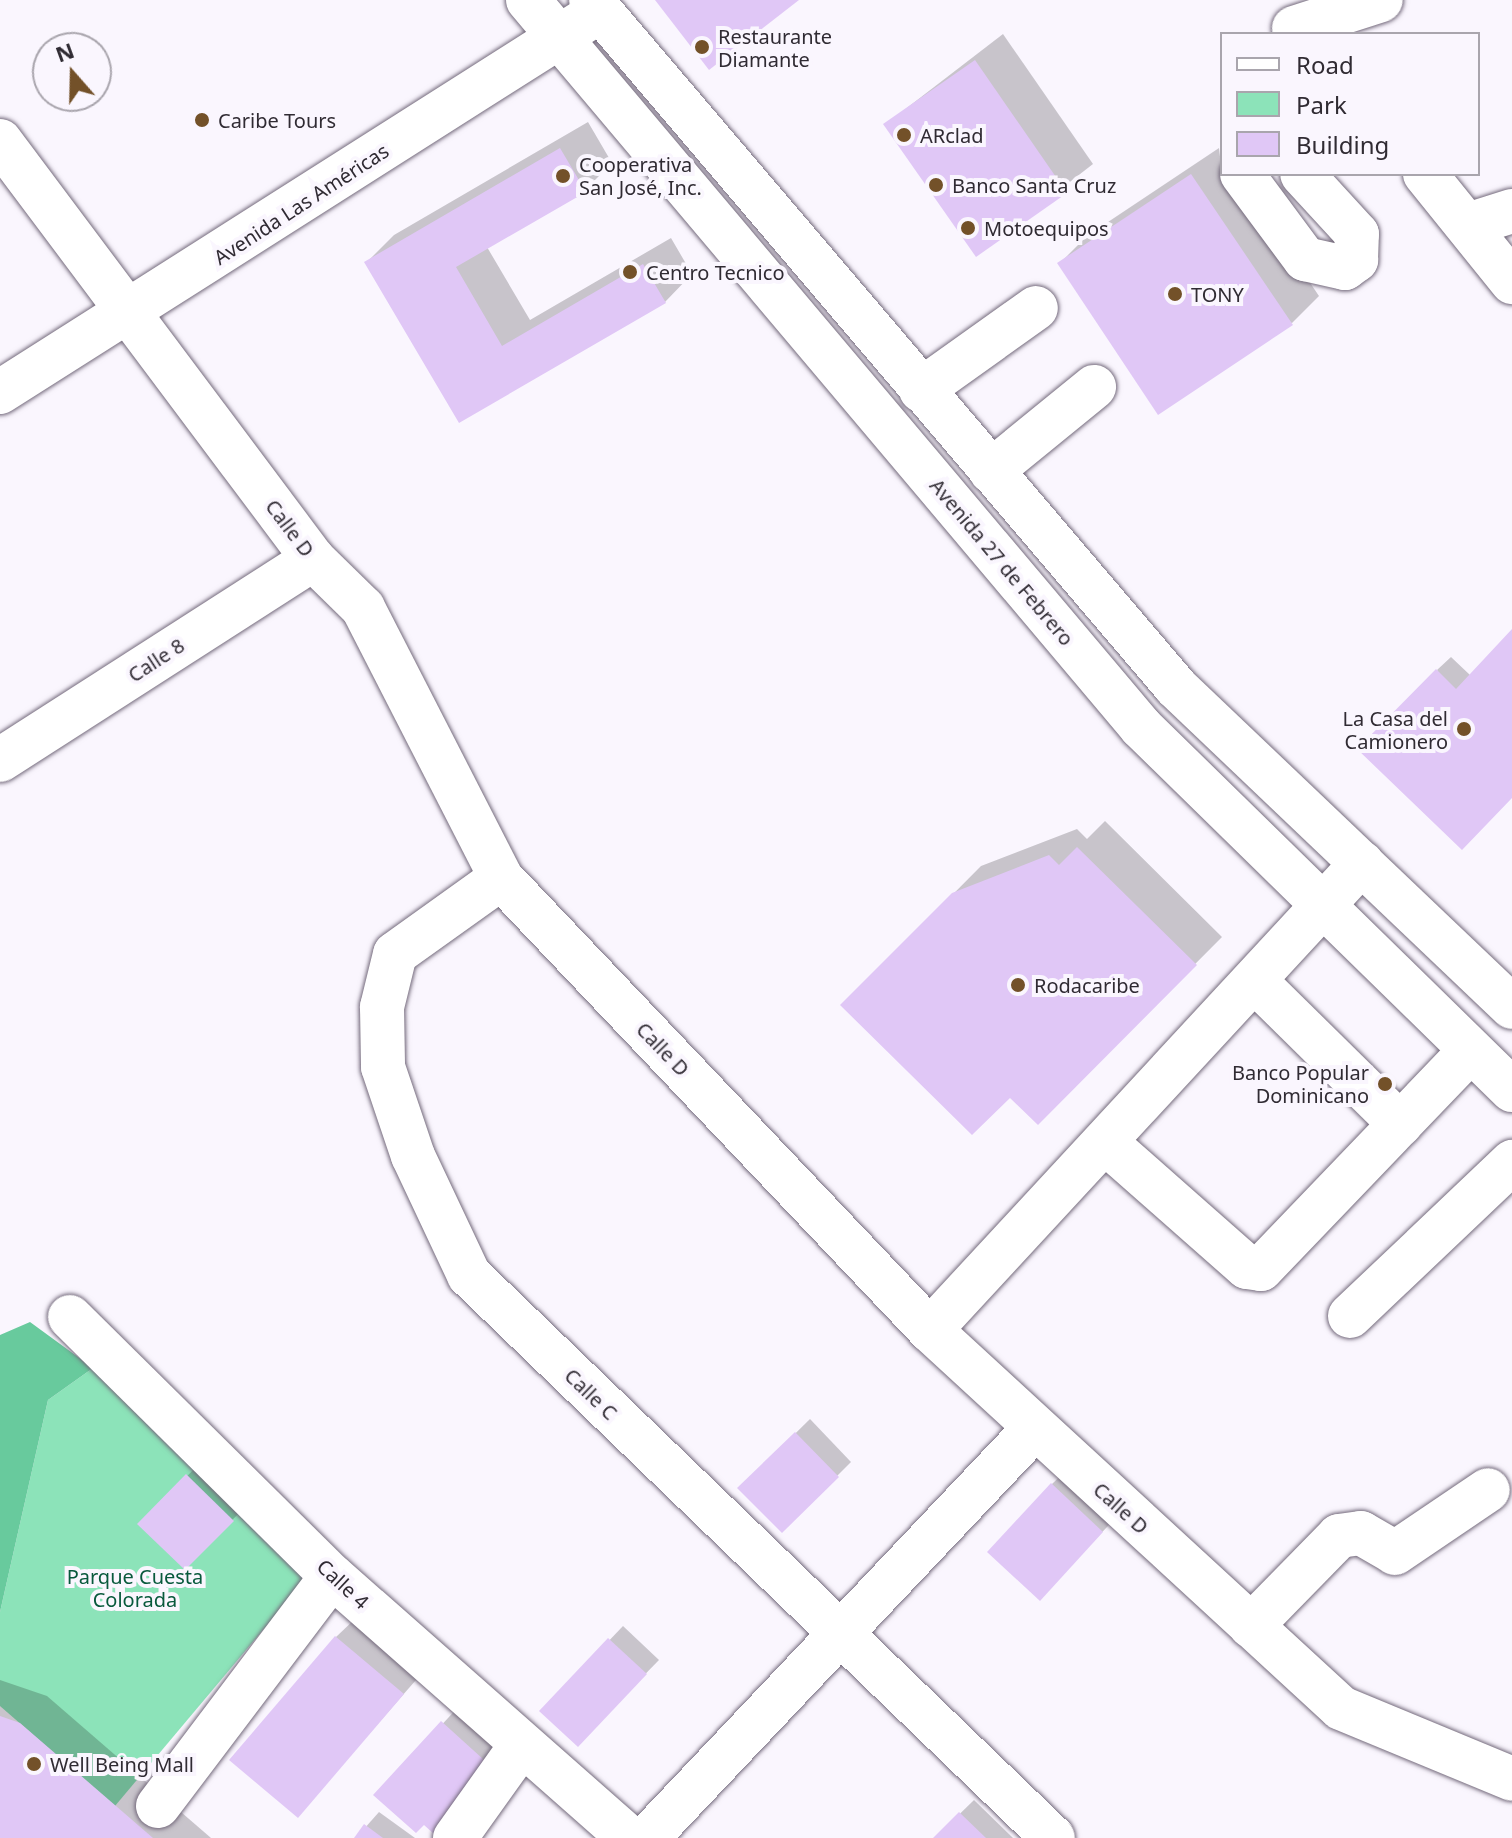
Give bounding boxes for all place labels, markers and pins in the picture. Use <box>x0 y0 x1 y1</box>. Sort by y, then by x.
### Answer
place label: Restaurante Diamante <box>718 24 832 71</box>
marker: Restaurante Diamante <box>693 38 711 56</box>
place label: Caribe Tours <box>218 108 336 132</box>
marker: Caribe Tours <box>193 111 211 129</box>
place label: ARclad <box>920 123 983 147</box>
marker: ARclad <box>895 126 913 144</box>
place label: Cooperativa San José, Inc. <box>579 152 702 199</box>
marker: Cooperativa San José, Inc. <box>554 167 572 185</box>
place label: Banco Santa Cruz <box>952 173 1116 197</box>
marker: Banco Santa Cruz <box>927 176 945 194</box>
place label: Motoequipos <box>984 216 1109 240</box>
marker: Motoequipos <box>959 219 977 237</box>
place label: Centro Tecnico <box>646 260 784 284</box>
marker: Centro Tecnico <box>621 263 639 281</box>
place label: TONY <box>1191 282 1244 306</box>
marker: TONY <box>1166 285 1184 303</box>
place label: La Casa del Camionero <box>1343 706 1448 753</box>
marker: La Casa del Camionero <box>1455 720 1473 738</box>
place label: Rodacaribe <box>1034 973 1140 997</box>
marker: Rodacaribe <box>1009 976 1027 994</box>
place label: Banco Popular Dominicano <box>1232 1060 1369 1107</box>
marker: Banco Popular Dominicano <box>1376 1075 1394 1093</box>
place label: Well Being Mall <box>50 1752 194 1776</box>
marker: Well Being Mall <box>25 1755 43 1773</box>

